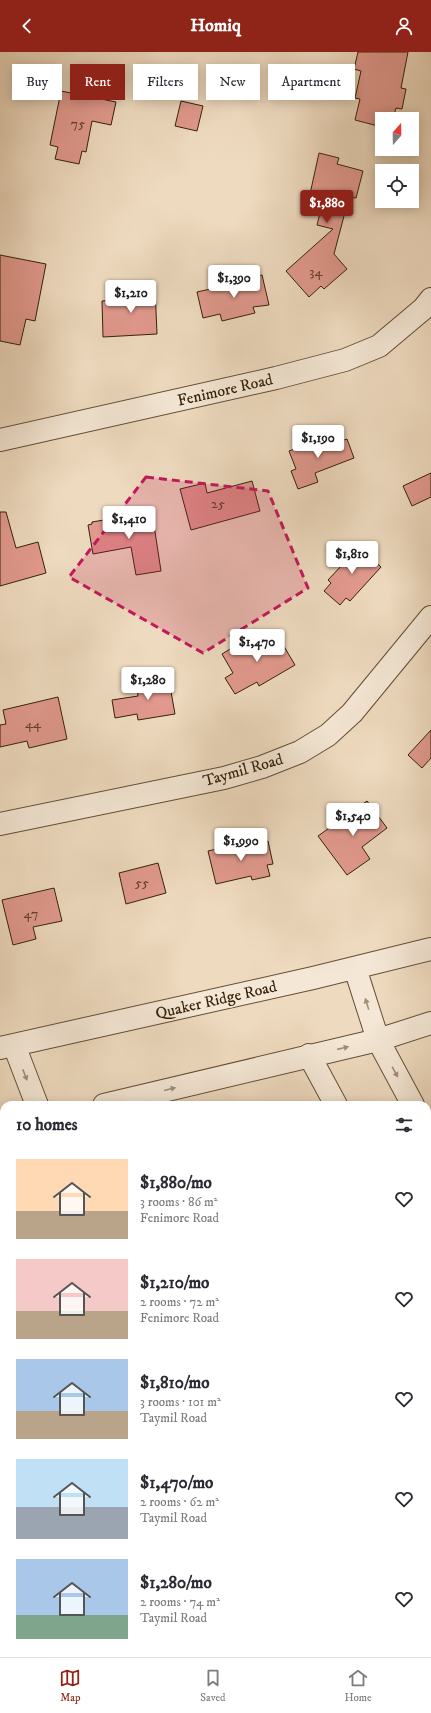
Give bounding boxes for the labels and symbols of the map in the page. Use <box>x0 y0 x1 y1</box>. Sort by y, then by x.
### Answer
north arrow <box>375 112 419 156</box>
house number: 75 <box>71 115 85 133</box>
pin: $1,880 <box>294 190 360 224</box>
house number: 34 <box>309 263 324 281</box>
pin: $1,390 <box>201 265 267 299</box>
pin: $1,210 <box>98 280 164 314</box>
street label: Fenimore Road <box>175 369 275 411</box>
pin: $1,190 <box>285 425 351 459</box>
house number: 25 <box>211 495 225 513</box>
pin: $1,410 <box>96 506 162 540</box>
pin: $1,810 <box>319 541 385 575</box>
pin: $1,470 <box>224 629 290 663</box>
pin: $1,280 <box>115 667 181 701</box>
house number: 44 <box>25 715 42 733</box>
street label: Taymil Road <box>201 749 285 791</box>
pin: $1,540 <box>320 803 386 837</box>
pin: $1,990 <box>208 828 274 862</box>
house number: 55 <box>135 874 149 892</box>
house number: 47 <box>24 905 38 923</box>
street label: Quaker Ridge Road <box>153 976 279 1024</box>
one-way arrow <box>363 997 369 1009</box>
one-way arrow <box>337 1044 350 1050</box>
one-way arrow <box>392 1066 399 1078</box>
one-way arrow <box>23 1069 29 1081</box>
one-way arrow <box>163 1086 176 1092</box>

